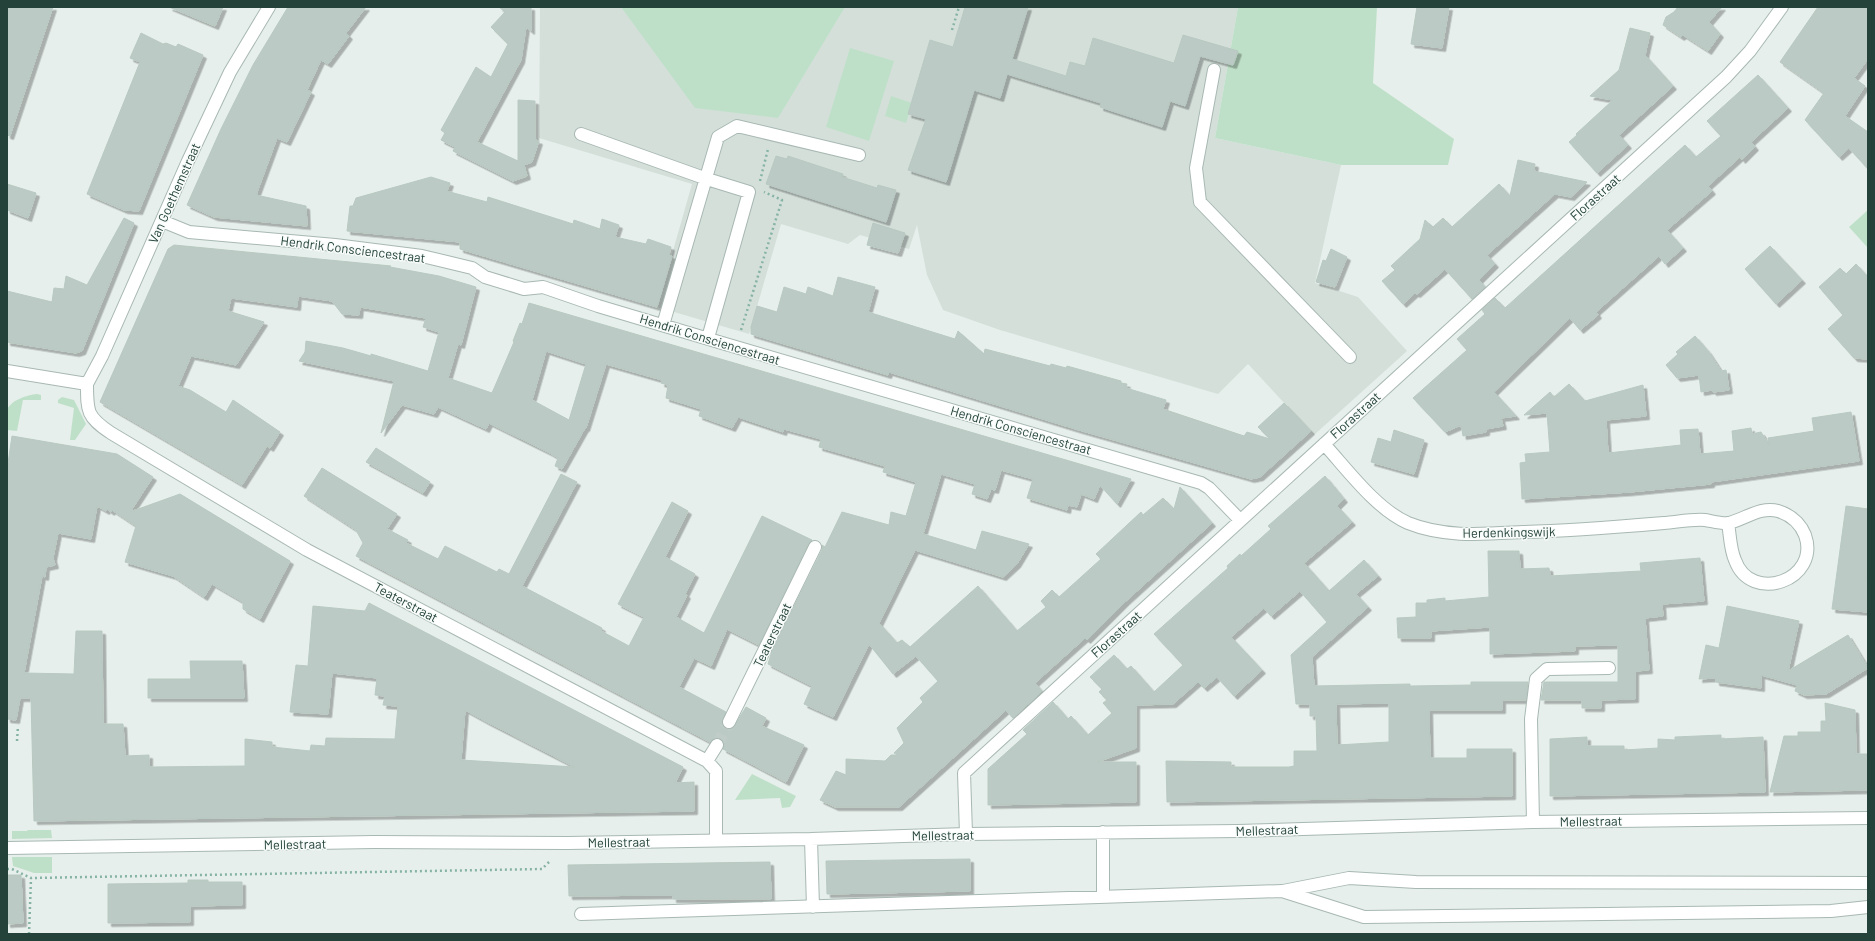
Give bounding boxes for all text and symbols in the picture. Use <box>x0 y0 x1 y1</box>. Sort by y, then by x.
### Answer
street label: Van Goethemstraat <box>145 140 203 246</box>
street label: Florastraat <box>1566 170 1624 224</box>
street label: Hendrik Consciencestraat <box>280 232 426 266</box>
street label: Hendrik Consciencestraat <box>638 310 782 368</box>
street label: Florastraat <box>1326 388 1384 442</box>
street label: Hendrik Consciencestraat <box>949 402 1093 458</box>
street label: Herdenkingswijk <box>1462 523 1556 541</box>
street label: Teaterstraat <box>371 579 441 625</box>
street label: Teaterstraat <box>750 600 794 670</box>
street label: Florastraat <box>1087 607 1145 661</box>
street label: Mellestraat <box>1560 812 1622 830</box>
street label: Mellestraat <box>1235 821 1299 839</box>
street label: Mellestraat <box>912 826 974 844</box>
street label: Mellestraat <box>588 833 650 851</box>
street label: Mellestraat <box>264 835 326 853</box>

